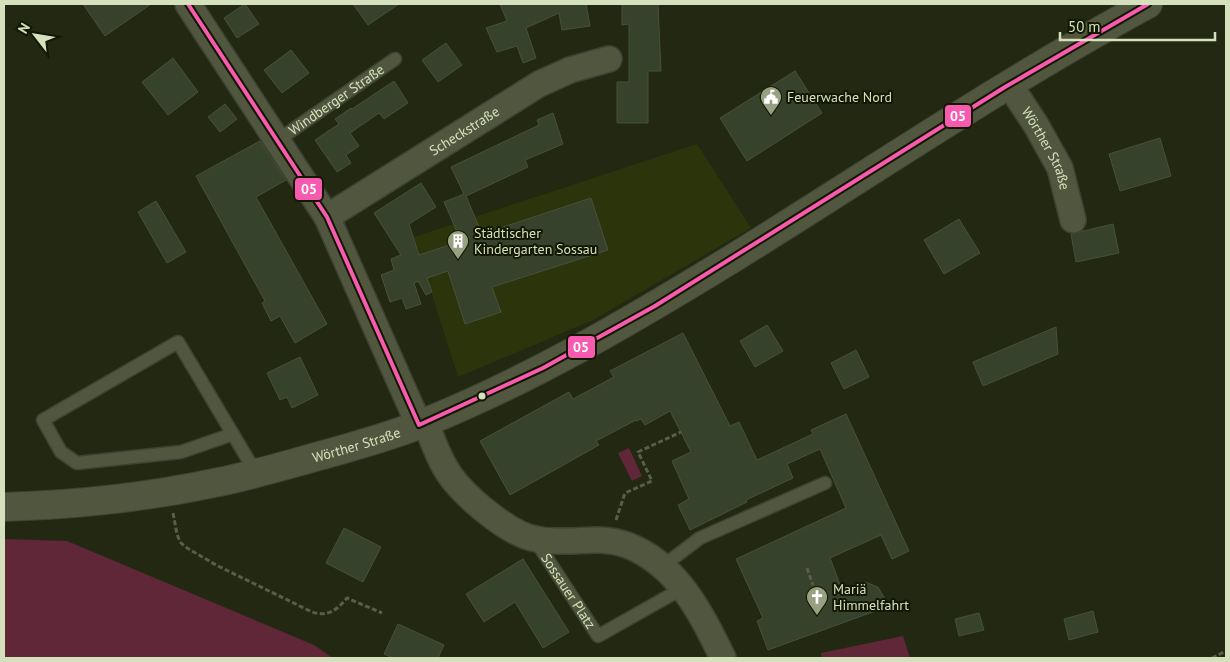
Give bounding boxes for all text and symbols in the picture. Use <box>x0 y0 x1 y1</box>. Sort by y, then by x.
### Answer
north arrow <box>10 10 60 60</box>
scale bar <box>1060 10 1215 42</box>
text: 50 m <box>1068 17 1101 36</box>
text: N <box>14 20 34 37</box>
street label: Windberger Straße <box>285 60 388 139</box>
public building icon: Feuerwache Nord <box>759 85 783 116</box>
place label: Feuerwache Nord <box>787 88 892 106</box>
street label: Scheckstraße <box>426 102 503 160</box>
line badge: 05 <box>944 104 972 128</box>
street label: Wörther Straße <box>1018 104 1074 192</box>
text: 05 <box>950 107 966 125</box>
line badge: 05 <box>294 177 323 201</box>
text: 05 <box>301 180 317 198</box>
place label: Städtischer Kindergarten Sossau <box>474 224 597 258</box>
building icon: Städtischer Kindergarten Sossau <box>446 229 470 260</box>
line badge: 05 <box>567 335 596 359</box>
text: 05 <box>573 338 589 356</box>
unlabelled marker <box>477 391 487 401</box>
street label: Wörther Straße <box>310 423 403 467</box>
street label: Sossauer Platz <box>537 550 600 632</box>
place label: Mariä Himmelfahrt <box>833 580 909 614</box>
church icon: Mariä Himmelfahrt <box>805 585 829 616</box>

